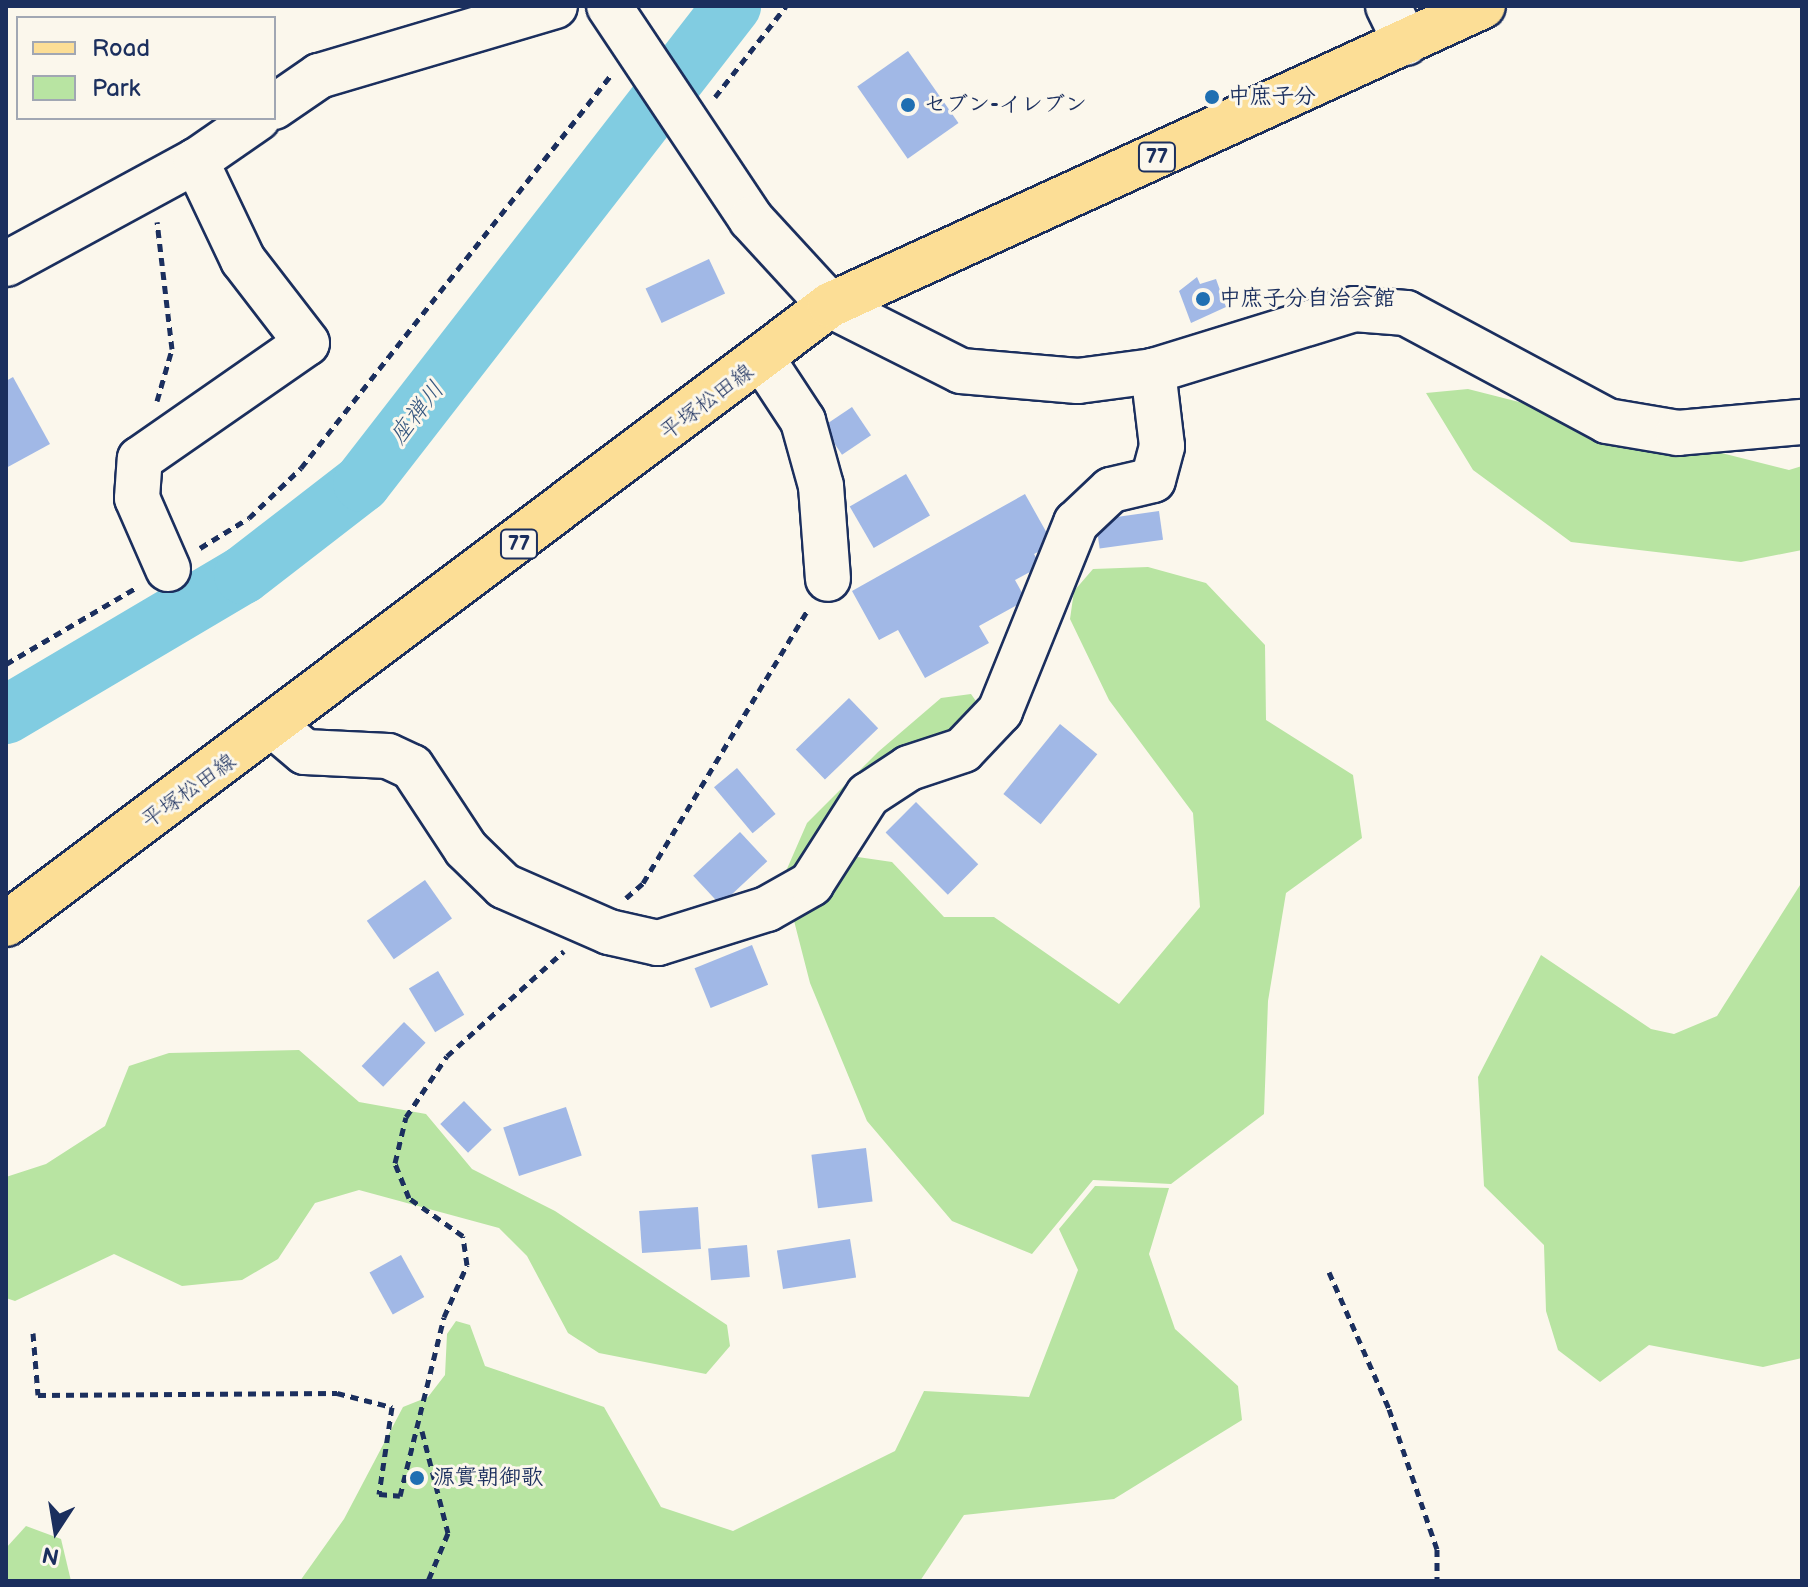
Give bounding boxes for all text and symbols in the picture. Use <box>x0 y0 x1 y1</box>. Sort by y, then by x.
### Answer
legend <box>16 16 276 120</box>
text: Road <box>92 34 150 63</box>
text: Park <box>92 74 140 103</box>
place label: 中庶子分 <box>1228 84 1316 110</box>
marker: 中庶子分 <box>1203 88 1221 106</box>
place label: セブン-イレブン <box>924 92 1087 118</box>
marker: セブン-イレブン <box>899 96 917 114</box>
road number: 77 <box>1137 141 1177 173</box>
place label: 中庶子分自治会館 <box>1219 286 1395 312</box>
marker: 中庶子分自治会館 <box>1194 290 1212 308</box>
street label: 平塚松田線 <box>655 358 759 446</box>
water label: 座禅川 <box>383 376 451 450</box>
road number: 77 <box>499 528 539 560</box>
street label: 平塚松田線 <box>137 748 241 834</box>
place label: 源實朝御歌 <box>433 1465 543 1491</box>
marker: 源實朝御歌 <box>408 1469 426 1487</box>
north arrow <box>16 1491 96 1571</box>
text: N <box>40 1540 62 1570</box>

